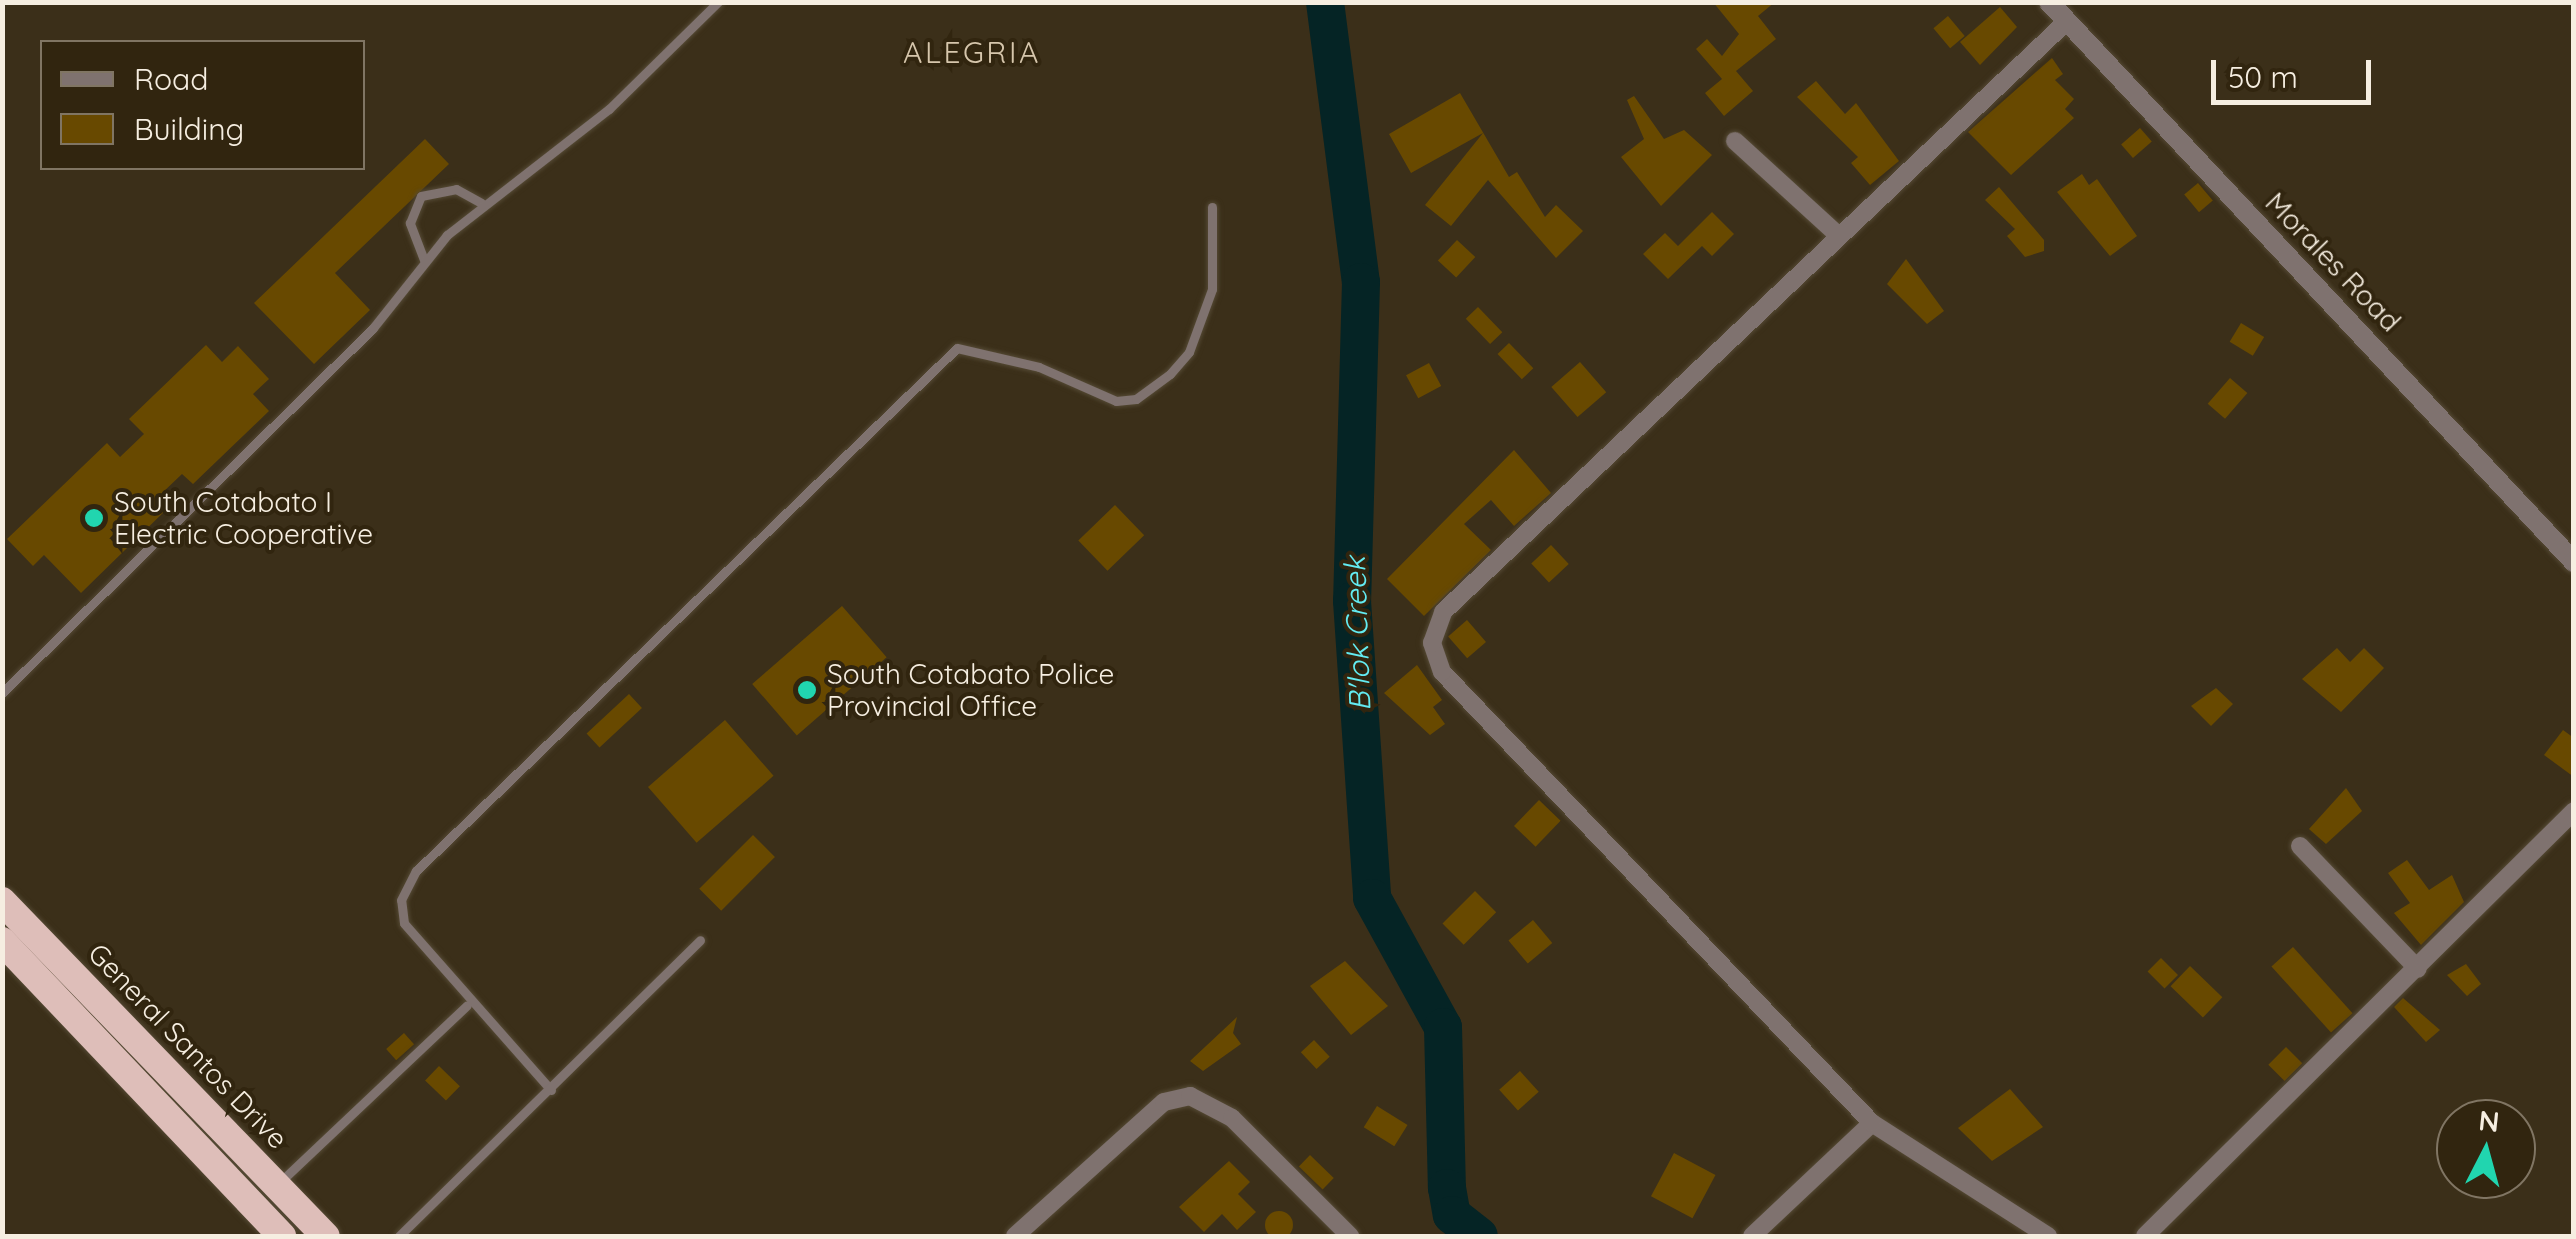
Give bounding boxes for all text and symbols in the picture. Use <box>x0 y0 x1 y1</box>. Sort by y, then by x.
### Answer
district label: ALEGRIA <box>903 34 1041 70</box>
legend <box>40 40 365 170</box>
scale bar <box>2216 40 2376 102</box>
text: 50 m <box>2228 58 2298 96</box>
text: Road <box>134 60 208 98</box>
text: Building <box>134 110 244 148</box>
street label: Morales Road <box>2258 186 2408 338</box>
place label: South Cotabato I Electric Cooperative <box>114 485 373 551</box>
marker: South Cotabato I Electric Cooperative <box>83 507 105 529</box>
water label: B'lok Creek <box>1336 556 1378 712</box>
place label: South Cotabato Police Provincial Office <box>827 657 1114 723</box>
marker: South Cotabato Police Provincial Office <box>796 679 818 701</box>
street label: General Santos Drive <box>81 936 295 1156</box>
north arrow <box>2436 1099 2536 1199</box>
text: N <box>2477 1102 2501 1139</box>

